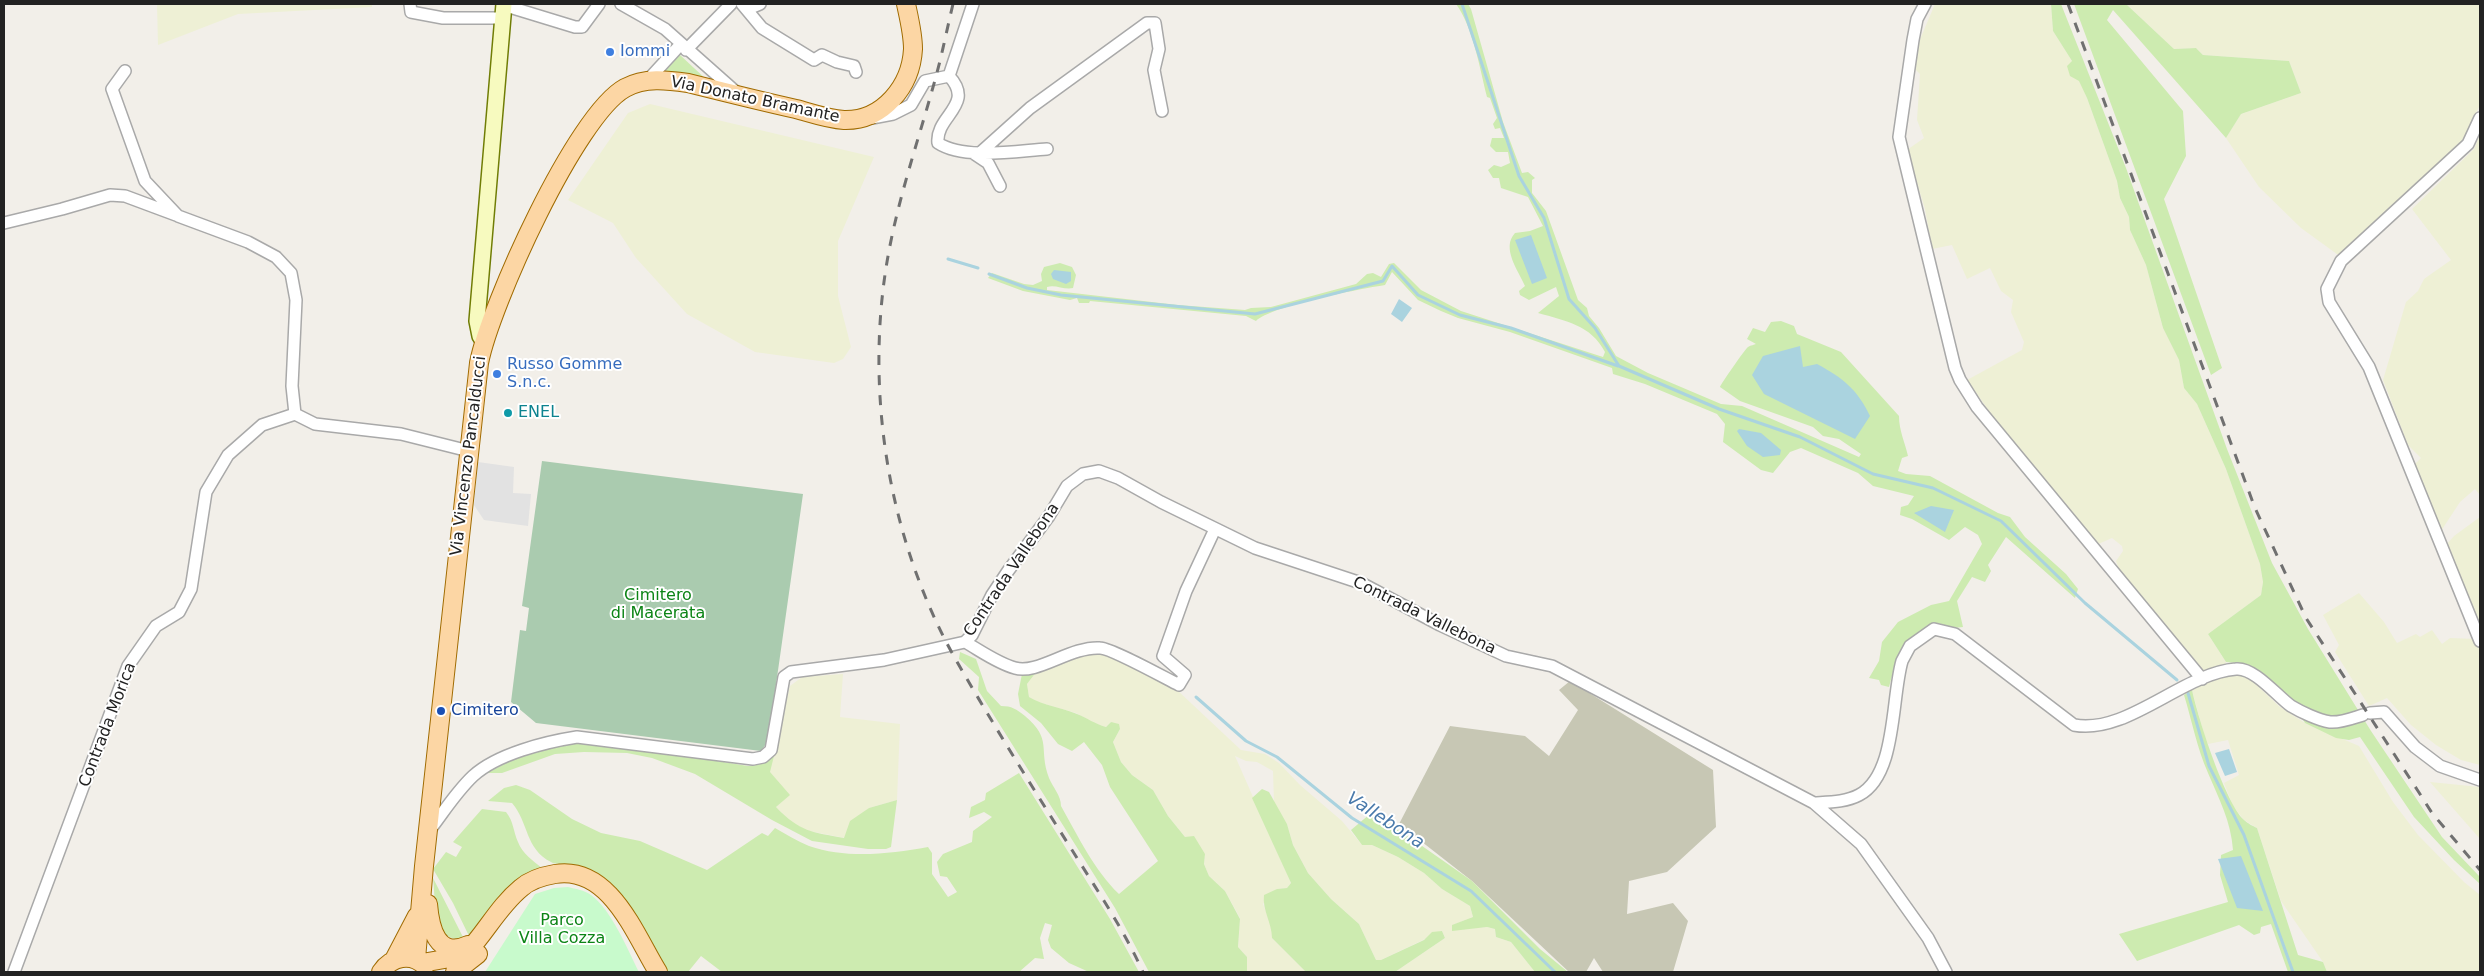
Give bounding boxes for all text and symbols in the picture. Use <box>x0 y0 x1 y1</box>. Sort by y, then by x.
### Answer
place label: Iommi <box>620 42 670 62</box>
marker: Iommi <box>604 46 616 58</box>
street label: Via Donato Bramante <box>669 73 841 127</box>
street label: Via Vincenzo Pancalducci <box>447 355 491 557</box>
place label: Russo Gomme S.n.c. <box>507 355 622 393</box>
marker: Russo Gomme S.n.c. <box>491 368 503 380</box>
place label: ENEL <box>518 403 559 423</box>
marker: ENEL <box>502 407 514 419</box>
street label: Contrada Vallebona <box>960 500 1064 640</box>
street label: Contrada Vallebona <box>1349 573 1499 659</box>
park label: Cimitero di Macerata <box>611 586 705 624</box>
street label: Contrada Morica <box>75 660 141 790</box>
place label: Cimitero <box>451 701 519 721</box>
marker: Cimitero <box>435 705 447 717</box>
water label: Vallebona <box>1342 788 1428 854</box>
park label: Parco Villa Cozza <box>519 911 605 949</box>

